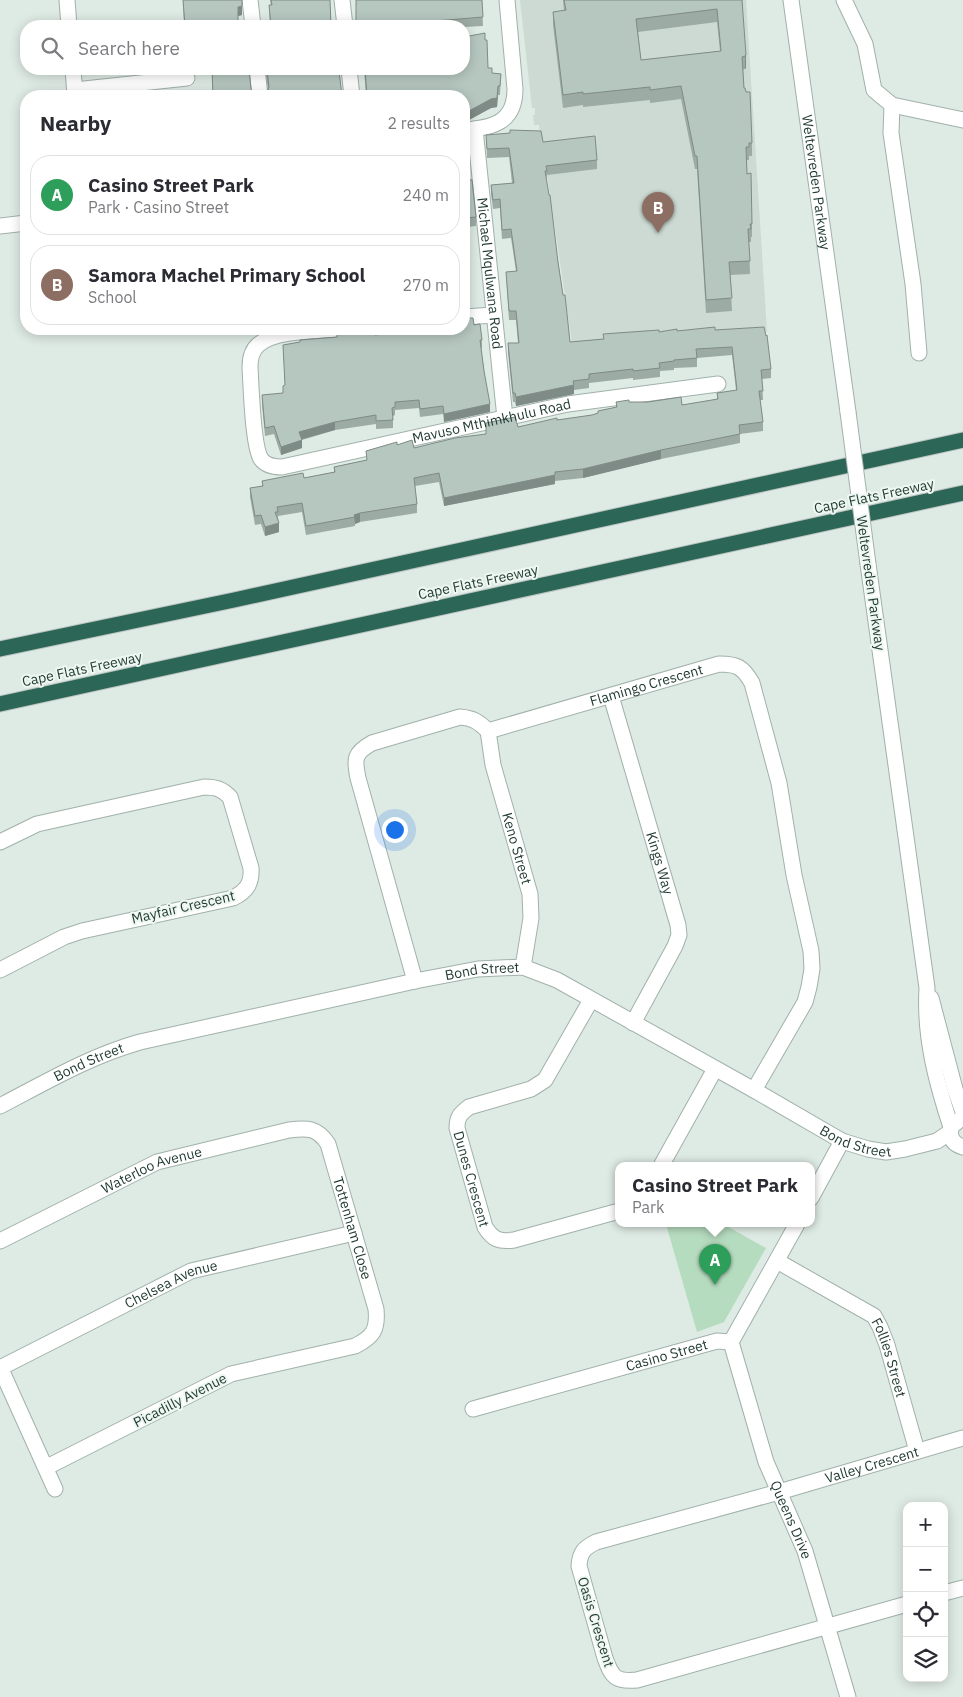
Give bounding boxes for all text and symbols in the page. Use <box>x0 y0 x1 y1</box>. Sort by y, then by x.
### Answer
search box <box>20 20 470 75</box>
icon: search <box>38 34 66 62</box>
text: Search here <box>78 36 180 60</box>
text: Nearby <box>40 109 111 137</box>
text: 2 results <box>387 113 450 133</box>
street label: Weltevreden Parkway <box>798 114 834 251</box>
text: Casino Street Park <box>88 173 254 197</box>
text: A <box>52 185 62 205</box>
text: 240 m <box>402 185 449 205</box>
pin: B <box>642 192 674 233</box>
street label: Michael Mqulwana Road <box>473 196 507 350</box>
text: Park · Casino Street <box>88 197 229 217</box>
text: Samora Machel Primary School <box>88 263 365 287</box>
text: B <box>52 275 62 295</box>
text: 270 m <box>402 275 449 295</box>
text: School <box>88 287 137 307</box>
street label: Mavuso Mthimkhulu Road <box>410 395 573 447</box>
street label: Cape Flats Freeway <box>812 474 936 518</box>
street label: Weltevreden Parkway <box>853 514 889 652</box>
street label: Cape Flats Freeway <box>416 560 540 604</box>
street label: Cape Flats Freeway <box>20 647 144 691</box>
street label: Flamingo Crescent <box>588 660 705 710</box>
street label: Keno Street <box>498 810 536 886</box>
your location <box>382 817 408 843</box>
street label: Kings Way <box>642 829 678 897</box>
street label: Mayfair Crescent <box>130 886 237 928</box>
street label: Bond Street <box>443 958 520 984</box>
street label: Bond Street <box>50 1039 126 1085</box>
street label: Bond Street <box>816 1121 893 1161</box>
street label: Dunes Crescent <box>449 1129 494 1229</box>
street label: Waterloo Avenue <box>98 1142 204 1198</box>
popup <box>615 1162 815 1227</box>
text: Casino Street Park <box>632 1173 798 1197</box>
street label: Tottenham Close <box>329 1175 376 1282</box>
text: Park <box>632 1197 664 1217</box>
pin: A <box>699 1244 731 1285</box>
street label: Chelsea Avenue <box>122 1256 220 1312</box>
street label: Follies Street <box>868 1314 910 1399</box>
street label: Casino Street <box>624 1335 710 1375</box>
street label: Picadilly Avenue <box>130 1369 230 1431</box>
street label: Valley Crescent <box>823 1442 921 1487</box>
street label: Queens Drive <box>766 1478 816 1561</box>
map controls <box>903 1502 948 1682</box>
button: + <box>903 1502 948 1547</box>
button: − <box>903 1547 948 1592</box>
street label: Oasis Crescent <box>574 1575 618 1669</box>
button: locate <box>903 1592 948 1637</box>
button: layers <box>903 1637 948 1682</box>

